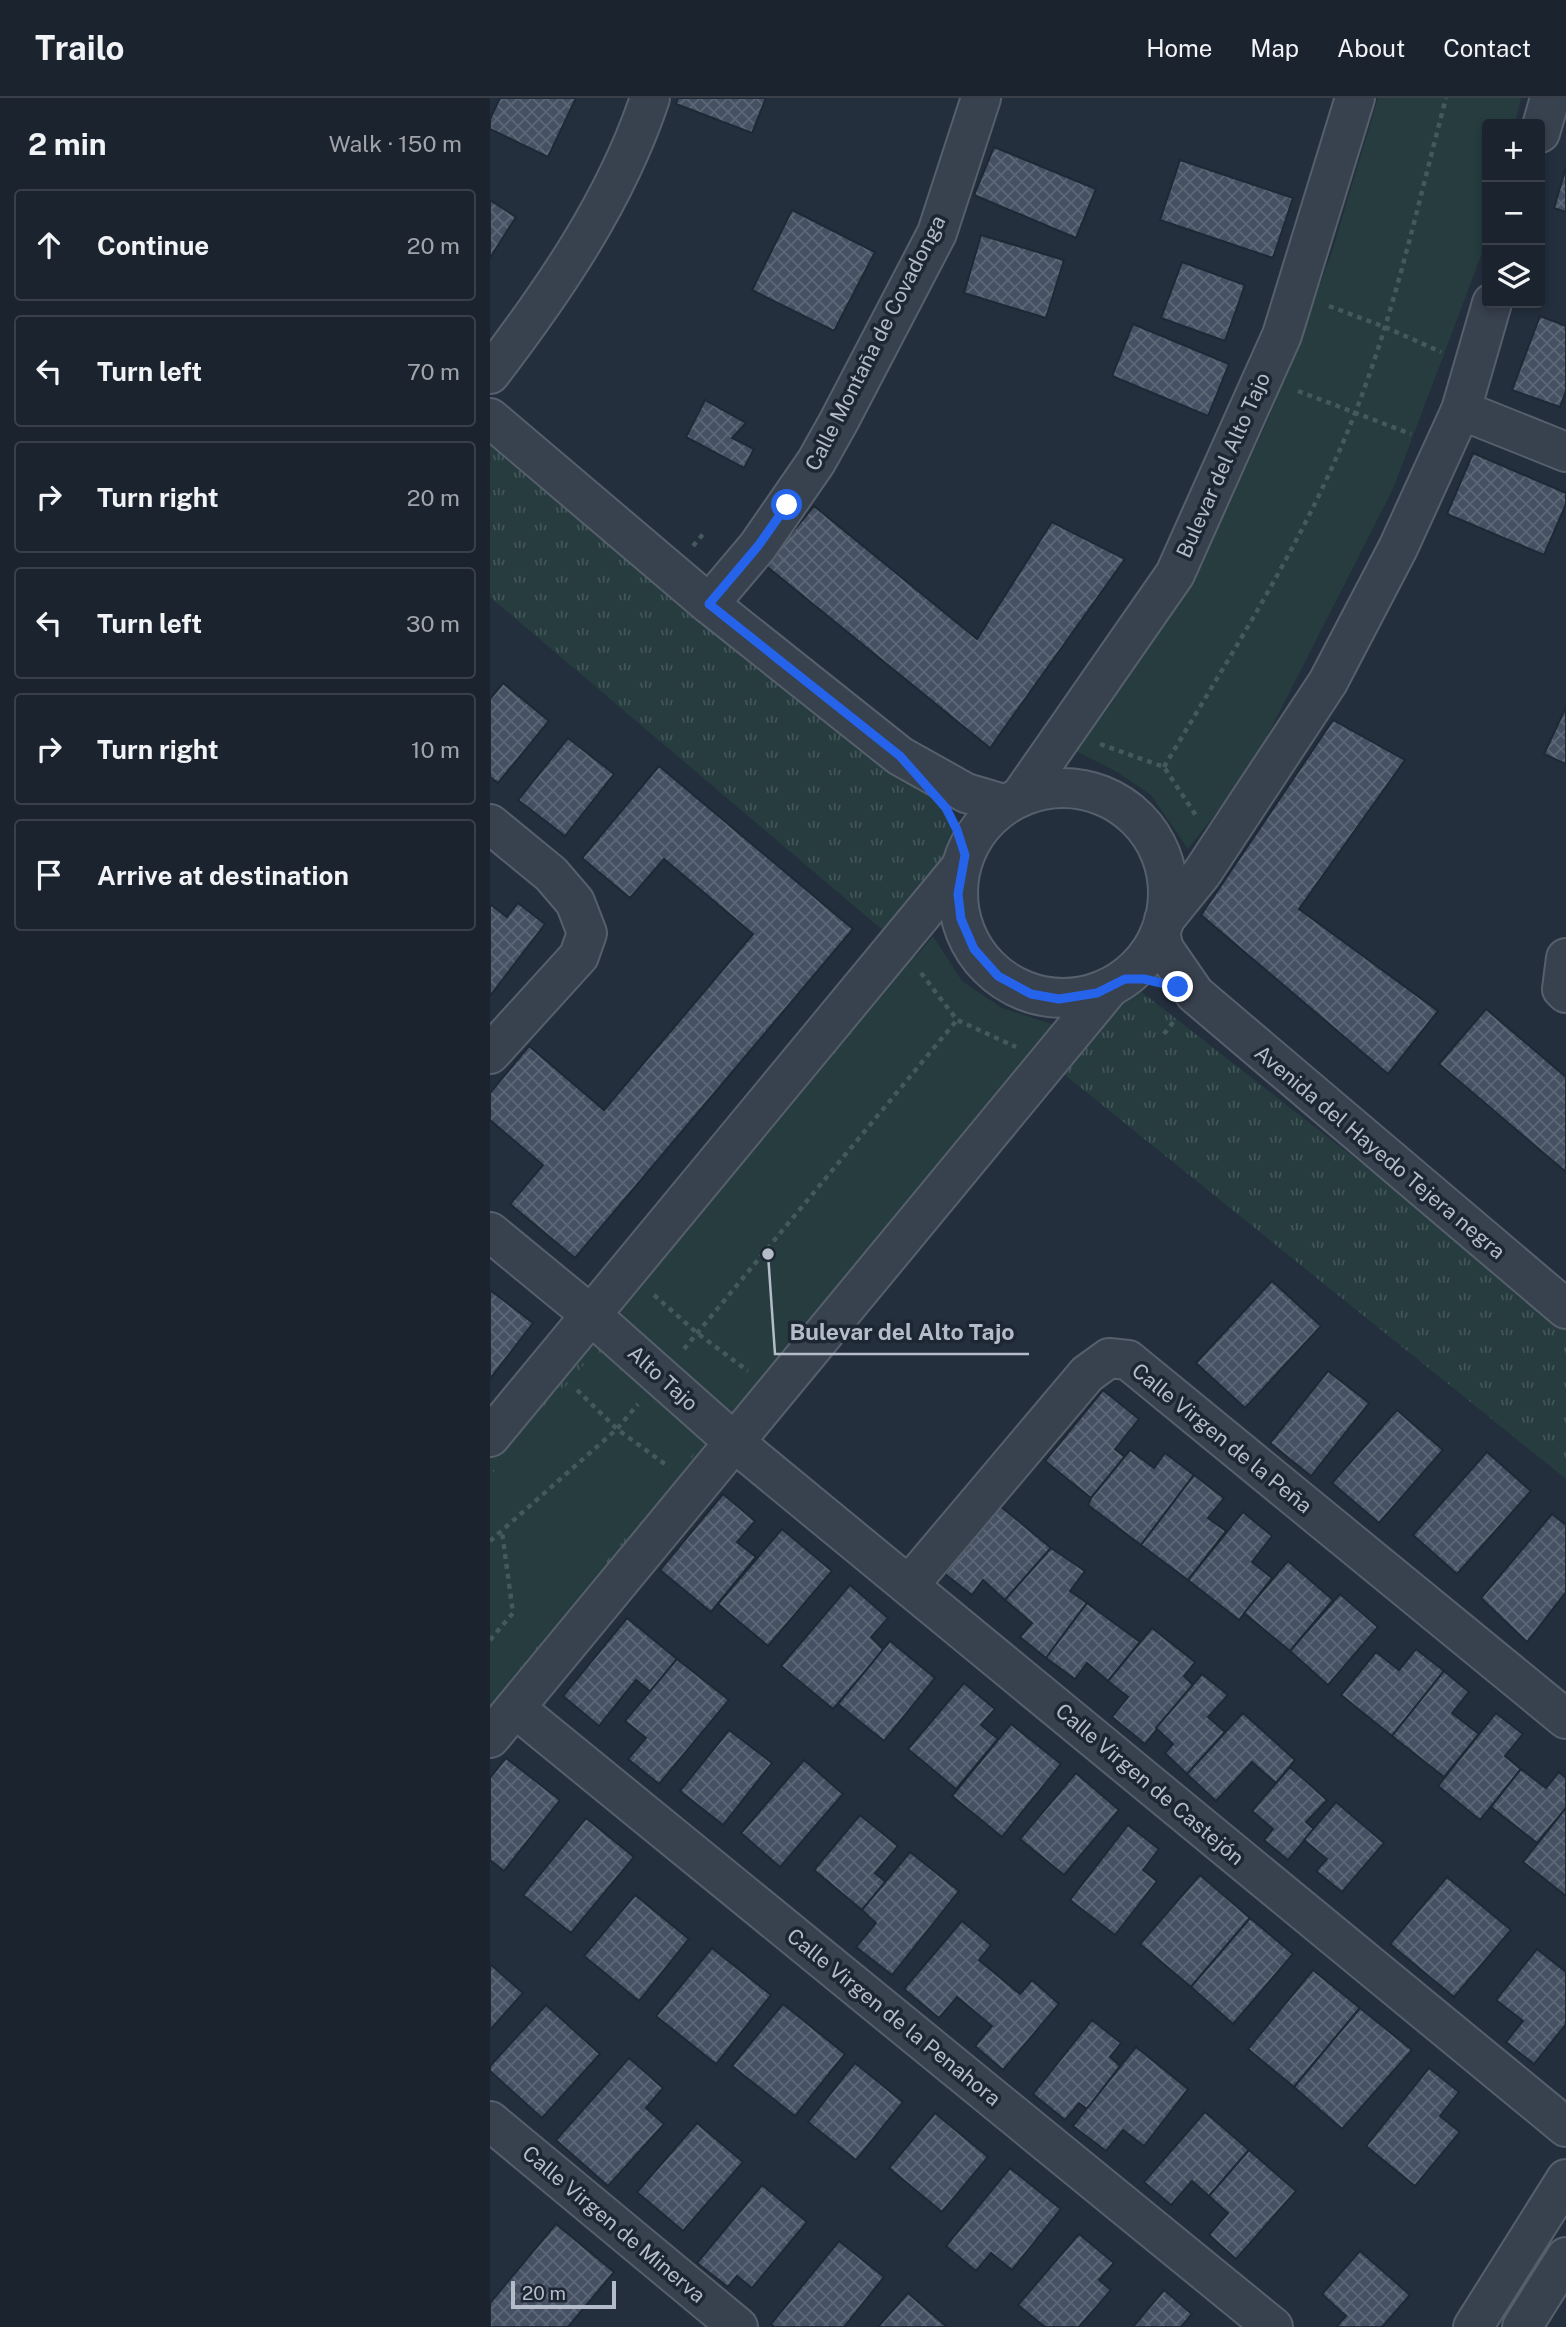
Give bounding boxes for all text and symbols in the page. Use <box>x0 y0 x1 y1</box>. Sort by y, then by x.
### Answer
text: Trailo <box>35 29 125 67</box>
text: Home <box>1146 34 1212 62</box>
text: Map <box>1250 34 1299 62</box>
text: About <box>1337 34 1405 62</box>
text: Contact <box>1443 34 1531 62</box>
map controls <box>1482 119 1545 308</box>
button: + <box>1482 119 1545 182</box>
text: 2 min <box>28 126 107 162</box>
text: Walk · 150 m <box>329 130 462 157</box>
button: − <box>1482 182 1545 245</box>
street label: Calle Montaña de Covadonga <box>800 211 950 475</box>
icon: ahead <box>30 226 68 264</box>
text: Continue <box>97 230 209 261</box>
text: 20 m <box>407 232 460 259</box>
button: layers <box>1482 245 1545 308</box>
icon: left <box>30 352 68 390</box>
text: Turn left <box>97 356 202 387</box>
text: 70 m <box>407 358 460 385</box>
street label: Bulevar del Alto Tajo <box>1171 368 1275 562</box>
icon: right <box>30 478 68 516</box>
text: Turn right <box>97 482 219 513</box>
text: 20 m <box>407 484 460 511</box>
route start <box>771 489 802 520</box>
icon: left <box>30 604 68 642</box>
text: Turn left <box>97 608 202 639</box>
text: 30 m <box>406 610 460 637</box>
icon: right <box>30 730 68 768</box>
text: Turn right <box>97 734 219 765</box>
text: 10 m <box>411 736 460 763</box>
icon: arrive <box>30 856 68 894</box>
text: Arrive at destination <box>97 860 349 891</box>
route end <box>1162 971 1193 1002</box>
street label: Avenida del Hayedo Tejera negra <box>1250 1040 1510 1264</box>
callout: Bulevar del Alto Tajo <box>775 1310 1029 1354</box>
text: Bulevar del Alto Tajo <box>789 1318 1015 1345</box>
street label: Alto Tajo <box>623 1340 703 1416</box>
street label: Calle Virgen de la Peña <box>1127 1358 1317 1518</box>
street label: Calle Virgen de Castejón <box>1051 1698 1249 1870</box>
street label: Calle Virgen de la Penahora <box>782 1923 1006 2111</box>
street label: Calle Virgen de Minerva <box>518 2140 710 2308</box>
scale bar <box>511 2278 616 2310</box>
text: 20 m <box>522 2282 566 2304</box>

